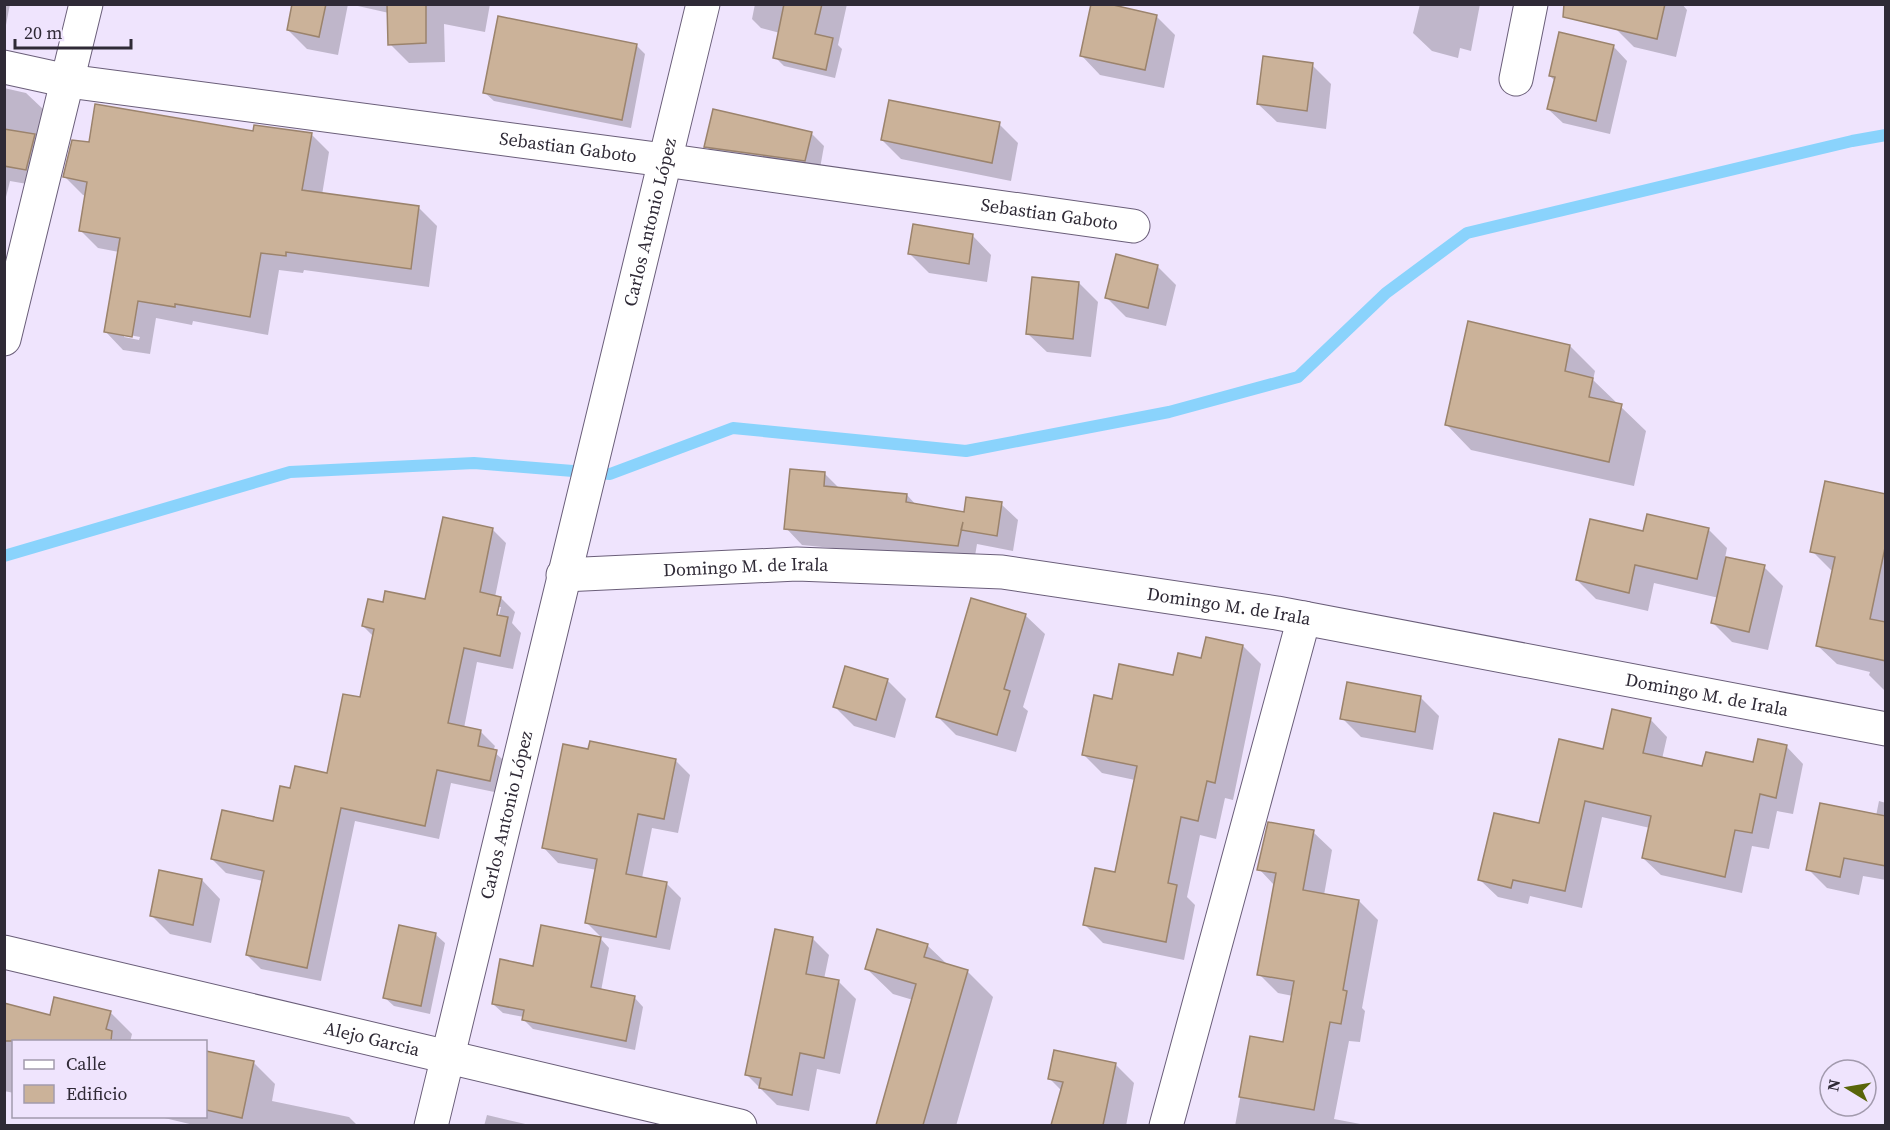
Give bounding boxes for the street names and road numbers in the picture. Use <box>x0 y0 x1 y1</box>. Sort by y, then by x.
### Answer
street label: Sebastian Gaboto <box>498 125 638 168</box>
street label: Carlos Antonio López <box>617 135 682 309</box>
street label: Sebastian Gaboto <box>979 192 1120 236</box>
street label: Domingo M. de Irala <box>663 551 830 582</box>
street label: Domingo M. de Irala <box>1145 581 1314 631</box>
street label: Domingo M. de Irala <box>1623 667 1791 722</box>
street label: Carlos Antonio López <box>473 728 538 902</box>
street label: Alejo Garcia <box>322 1015 423 1062</box>

